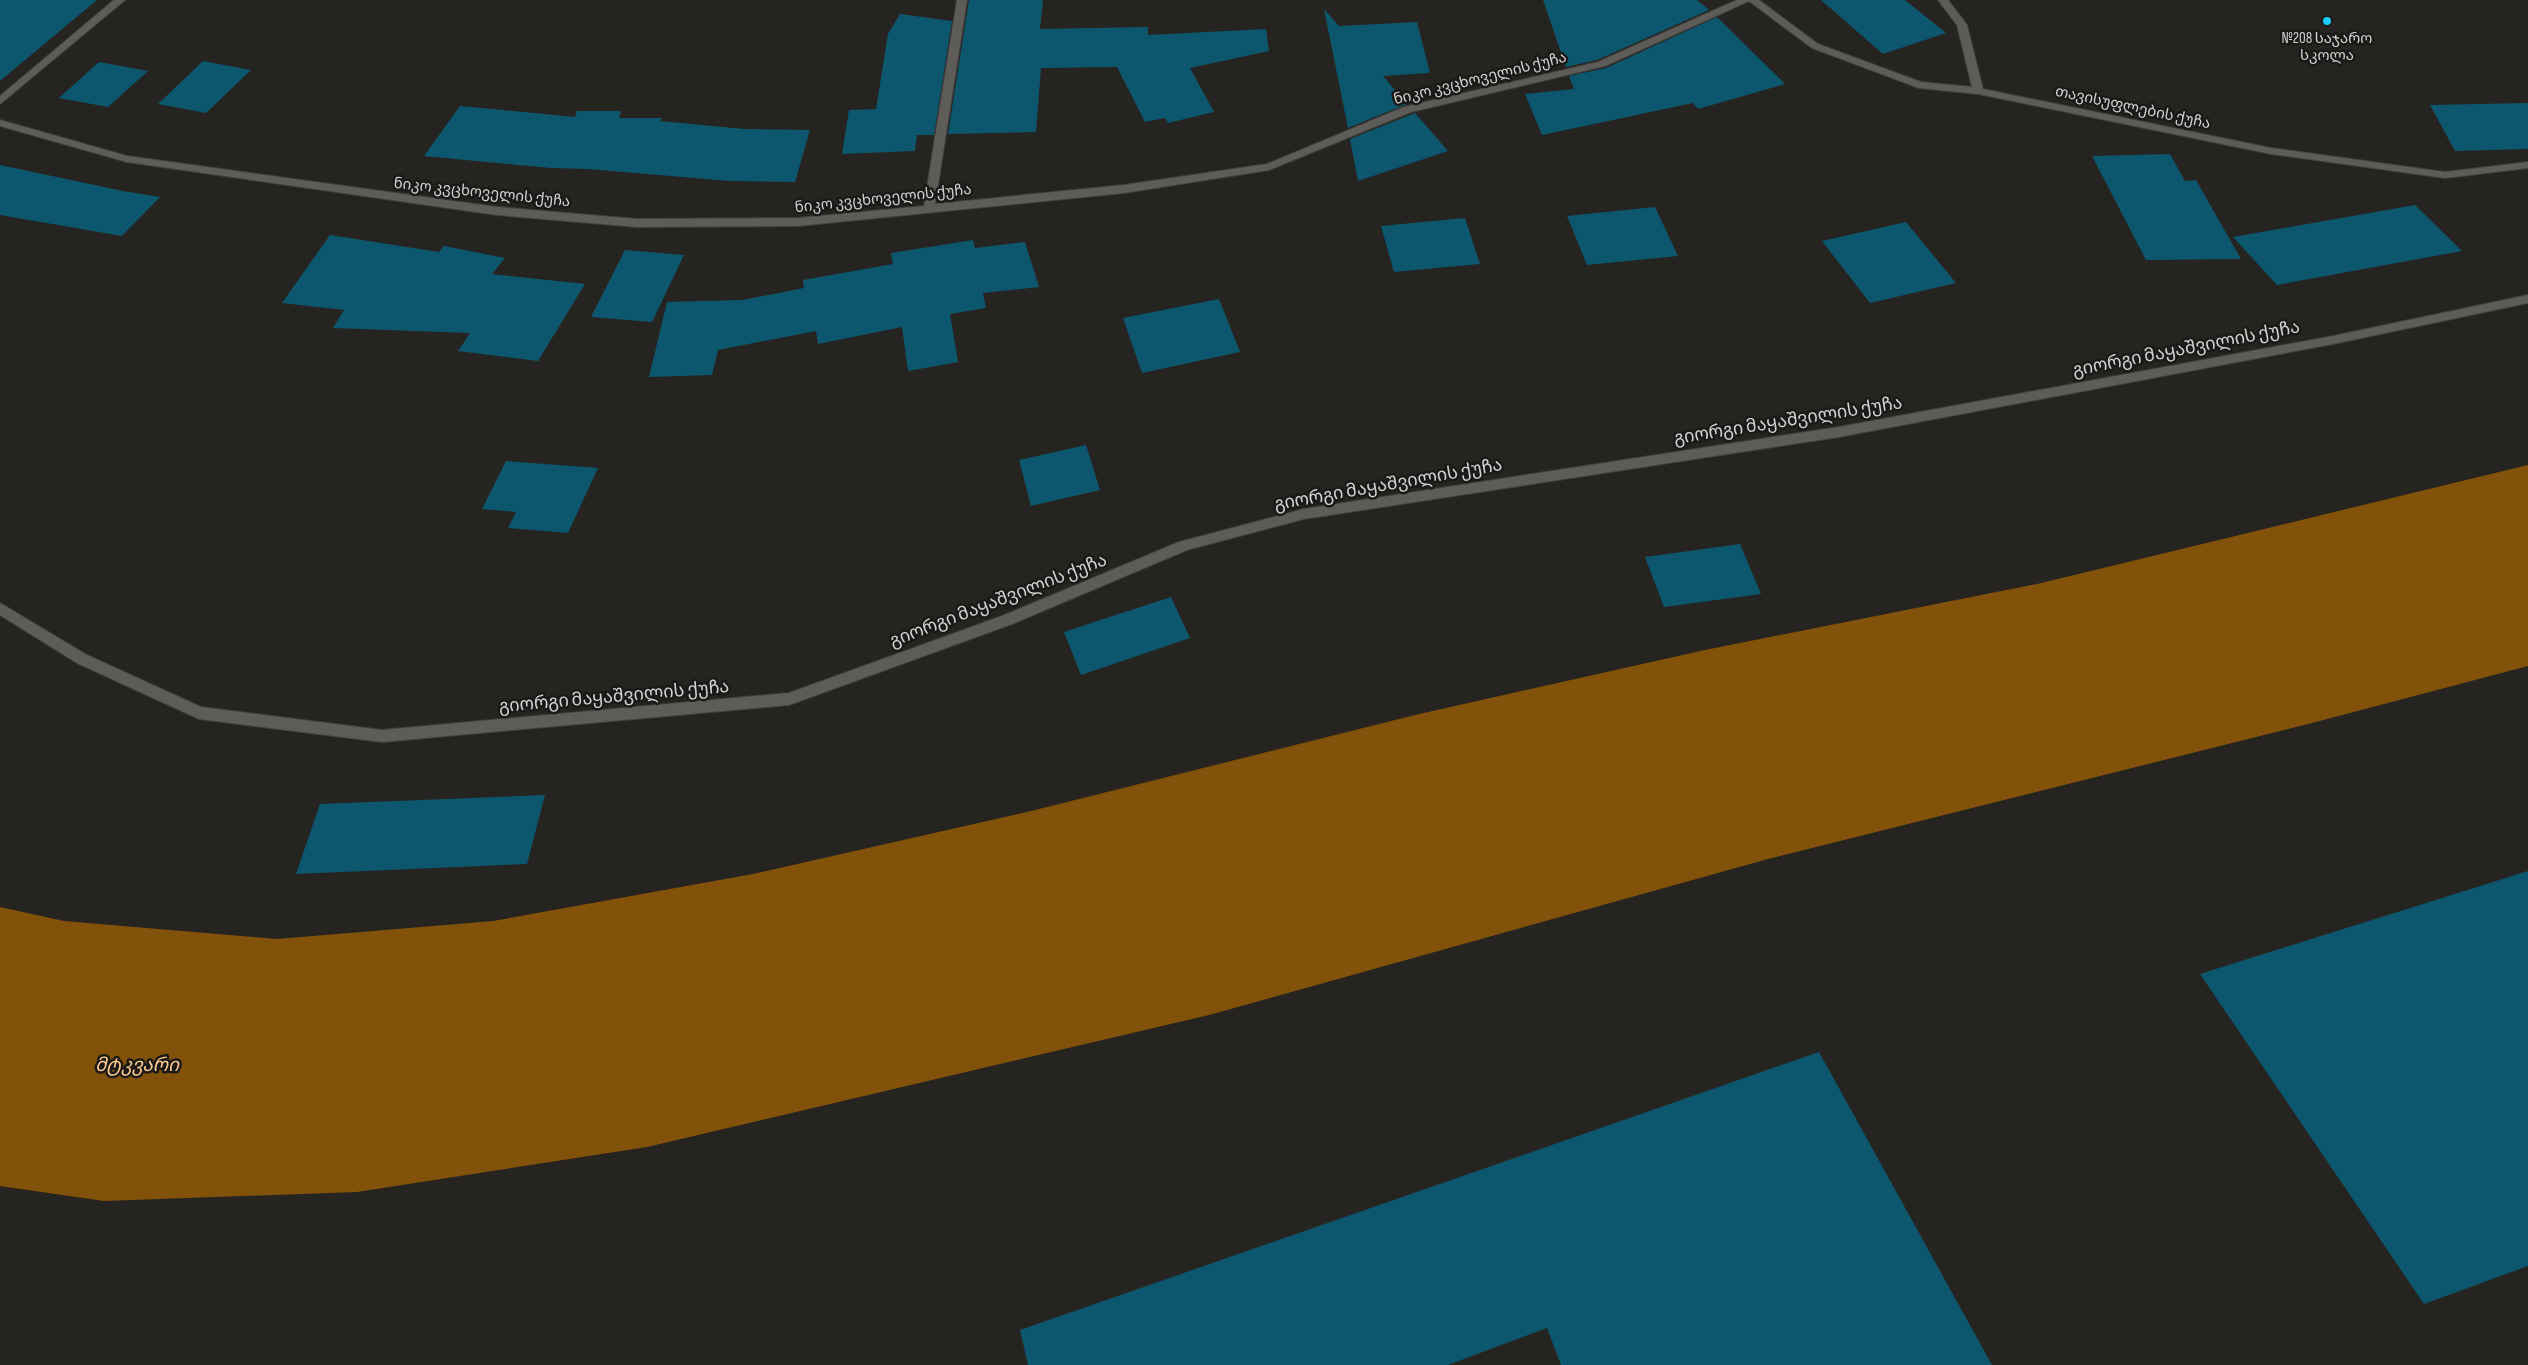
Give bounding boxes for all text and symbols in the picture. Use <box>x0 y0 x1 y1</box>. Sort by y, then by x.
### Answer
marker: №208 საჯარო სკოლა <box>2321 15 2333 27</box>
place label: №208 საჯარო სკოლა <box>2282 29 2372 65</box>
street label: ნიკო კვცხოველის ქუჩა <box>1392 48 1569 109</box>
street label: თავისუფლების ქუჩა <box>2054 82 2212 133</box>
street label: ნიკო კვცხოველის ქუჩა <box>393 174 571 211</box>
street label: ნიკო კვცხოველის ქუჩა <box>794 180 972 217</box>
street label: გიორგი მაყაშვილის ქუჩა <box>2071 316 2302 381</box>
street label: გიორგი მაყაშვილის ქუჩა <box>1672 392 1904 449</box>
street label: გიორგი მაყაშვილის ქუჩა <box>1272 454 1504 515</box>
street label: გიორგი მაყაშვილის ქუჩა <box>886 549 1110 652</box>
street label: გიორგი მაყაშვილის ქუჩა <box>498 676 730 717</box>
water label: მტკვარი <box>95 1054 180 1077</box>

